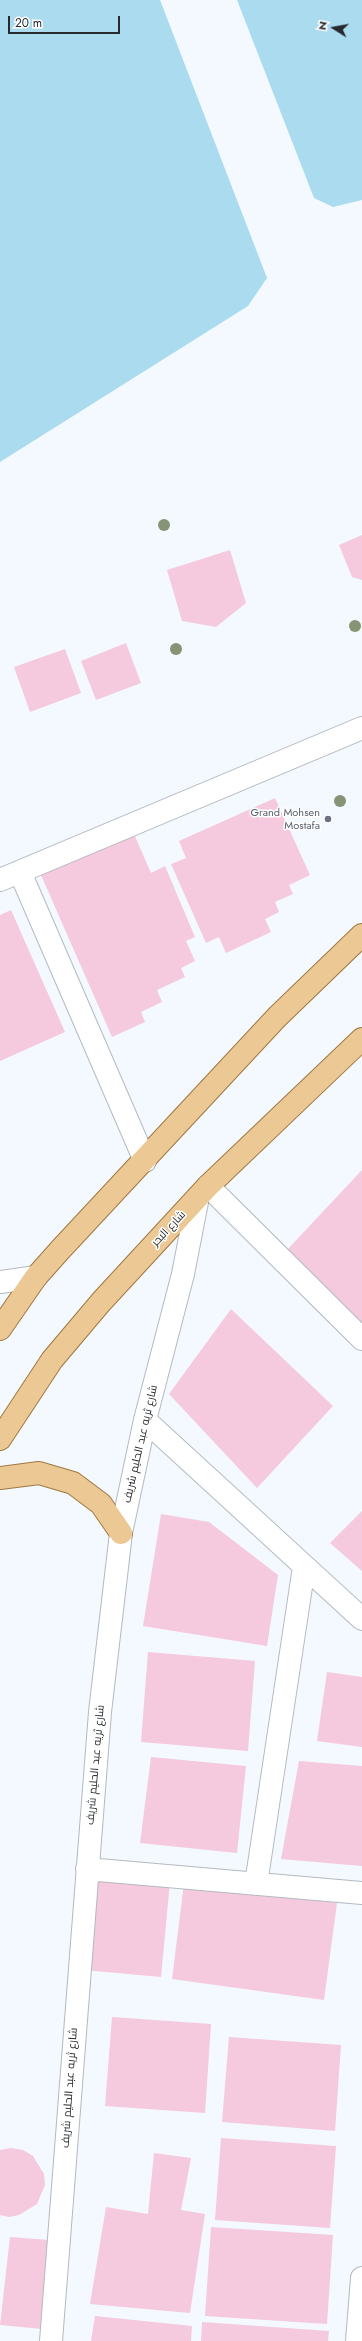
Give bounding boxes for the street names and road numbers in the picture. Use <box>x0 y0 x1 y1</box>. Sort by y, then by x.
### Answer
street label: شارع البحر <box>149 1208 189 1250</box>
street label: شارع ثريه عبد الحليم شريف <box>121 1384 161 1504</box>
street label: شارع ثريه عبد الحليم شريف <box>84 1704 108 1826</box>
street label: شارع ثريه عبد الحليم شريف <box>59 2027 81 2149</box>

